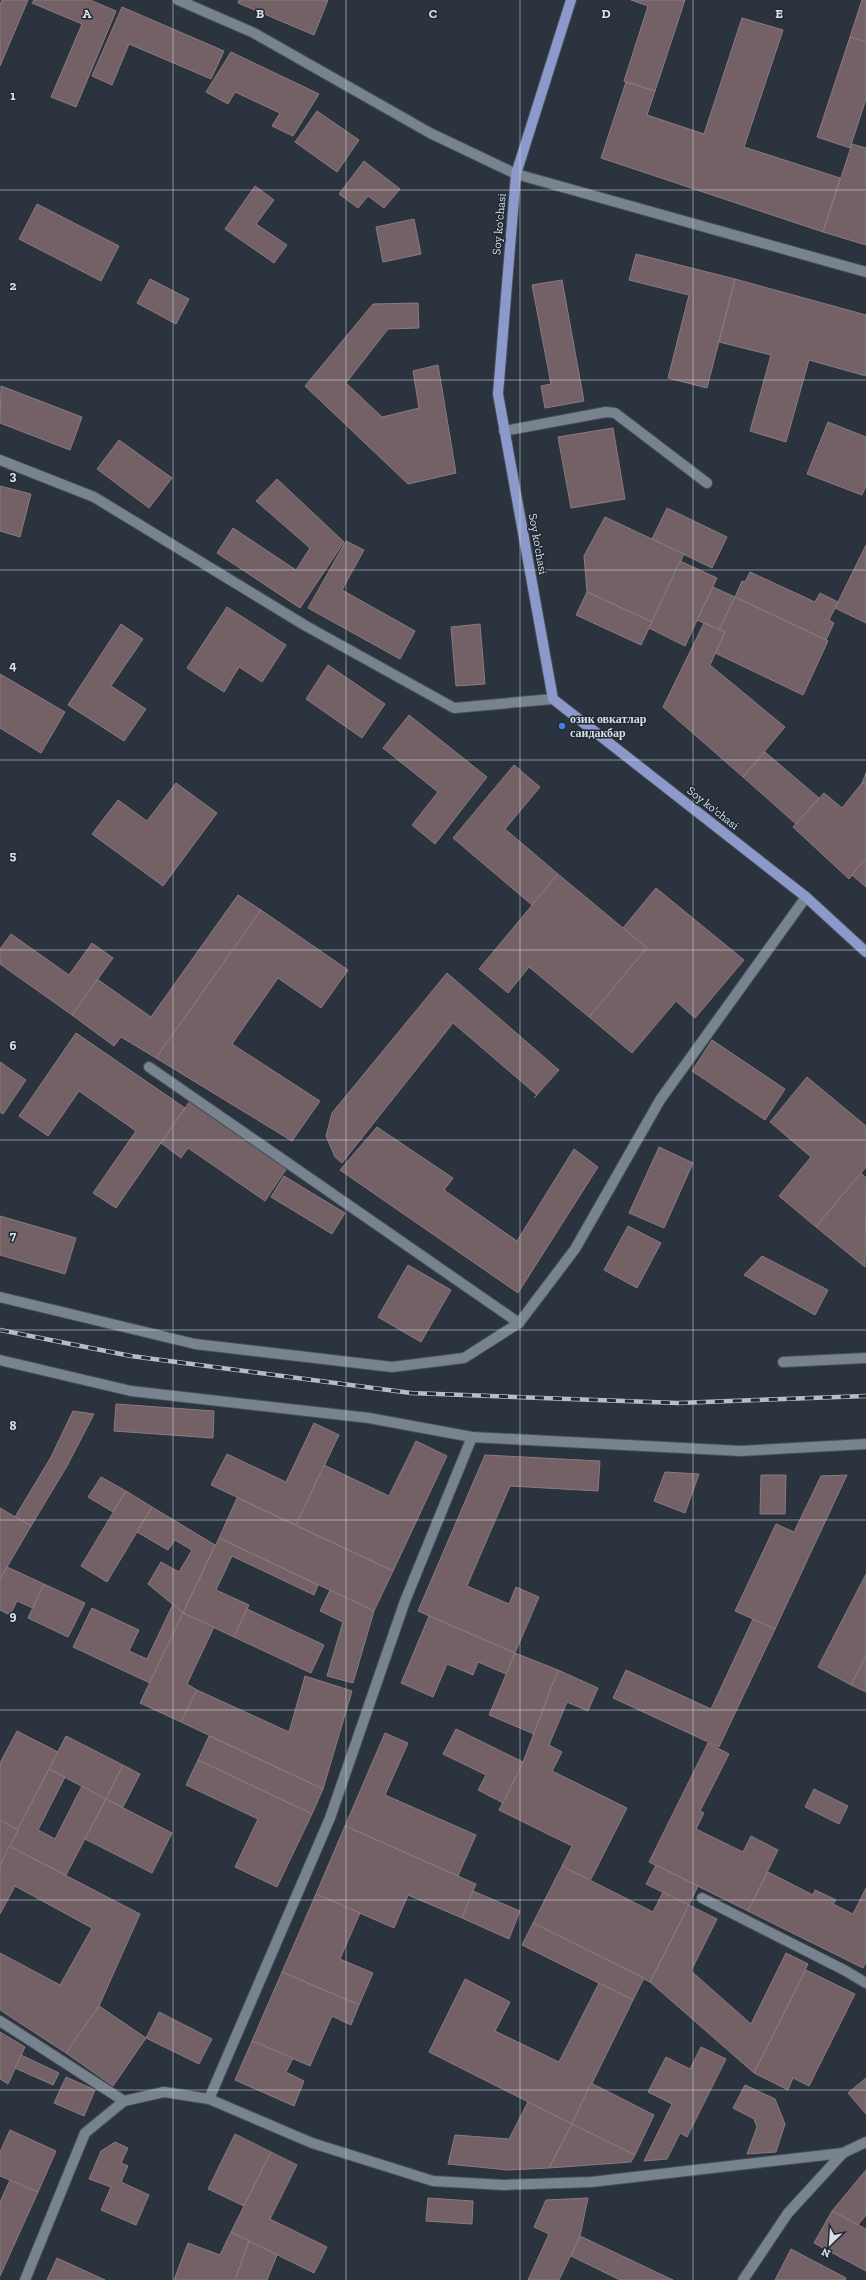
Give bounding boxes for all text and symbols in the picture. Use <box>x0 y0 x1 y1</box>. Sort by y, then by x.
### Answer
text: A <box>83 6 92 21</box>
text: B <box>256 6 264 21</box>
text: C <box>429 6 437 21</box>
text: D <box>601 6 611 21</box>
text: E <box>775 6 783 21</box>
text: 1 <box>10 88 16 103</box>
street label: Soy ko'chasi <box>489 192 509 255</box>
text: 2 <box>10 278 17 293</box>
text: 3 <box>10 468 17 483</box>
street label: Soy ko'chasi <box>526 512 550 576</box>
text: 4 <box>9 658 17 673</box>
place label: озик овкатлар саидакбар <box>570 712 647 740</box>
marker: озик овкатлар саидакбар <box>557 721 567 731</box>
street label: Soy ko'chasi <box>684 783 742 833</box>
text: 5 <box>10 848 17 863</box>
text: 6 <box>10 1038 17 1053</box>
text: 7 <box>10 1228 17 1243</box>
text: 8 <box>9 1418 17 1433</box>
text: 9 <box>10 1608 17 1623</box>
north arrow <box>810 2224 850 2264</box>
text: N <box>819 2245 833 2260</box>

